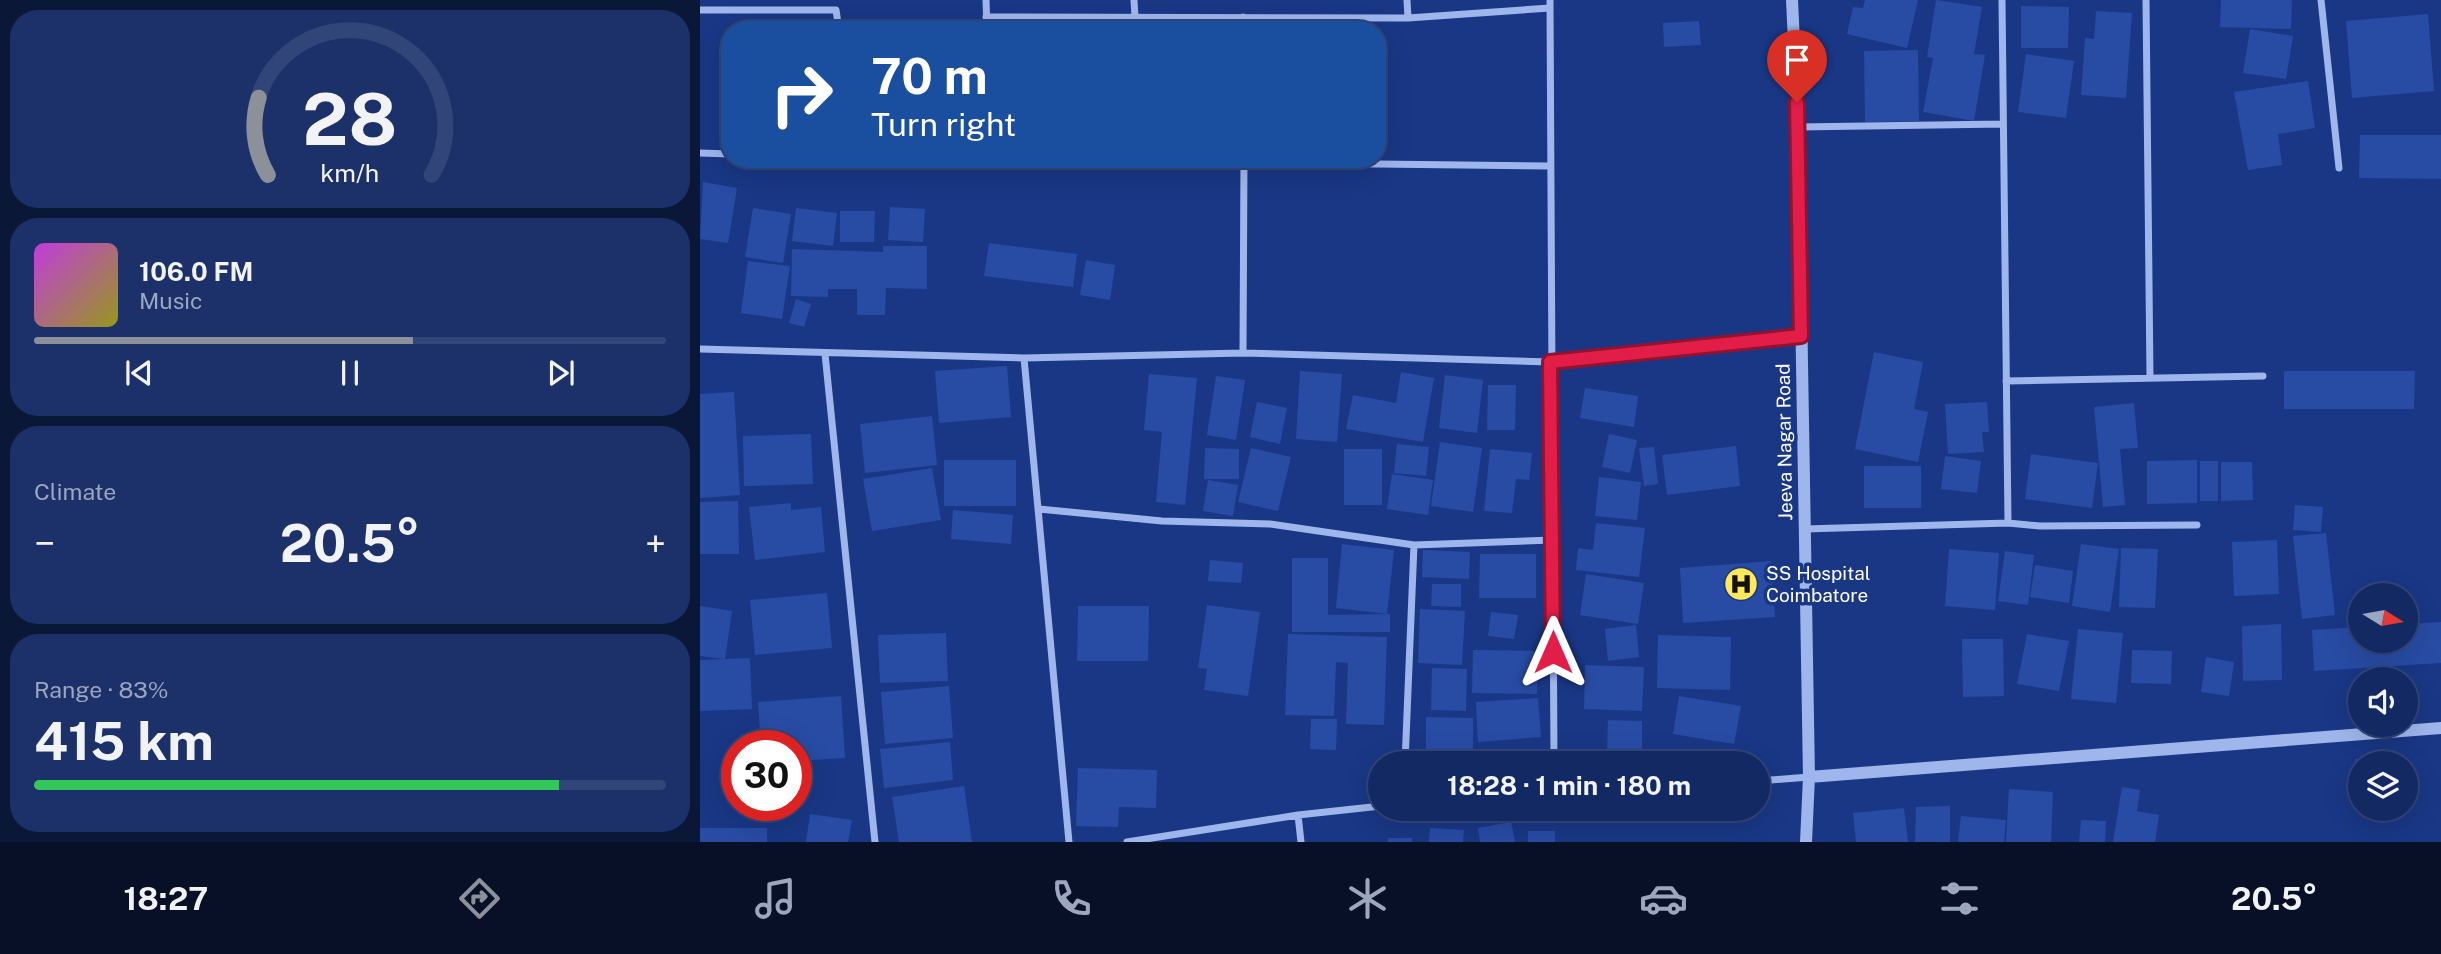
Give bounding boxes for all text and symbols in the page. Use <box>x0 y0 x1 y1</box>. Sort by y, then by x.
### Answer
pin <box>1767 30 1827 102</box>
icon: arrive <box>1778 41 1816 79</box>
text: 70 m <box>871 47 988 105</box>
icon: right <box>756 49 847 140</box>
text: 28 <box>302 76 398 161</box>
text: Turn right <box>871 106 1016 143</box>
text: km/h <box>321 158 379 188</box>
text: 106.0 FM <box>139 256 253 287</box>
text: Music <box>139 287 203 314</box>
icon: previous <box>120 354 158 392</box>
icon: pause <box>331 354 369 392</box>
icon: next <box>542 354 580 392</box>
street label: Jeeva Nagar Road <box>1772 363 1796 521</box>
text: Climate <box>34 478 116 505</box>
text: 20.5° <box>280 513 420 574</box>
text: − <box>34 521 55 566</box>
text: + <box>645 521 666 566</box>
place label: SS Hospital Coimbatore <box>1766 562 1871 606</box>
hospital icon: SS Hospital Coimbatore <box>1722 565 1760 603</box>
north arrow <box>2348 583 2418 653</box>
map controls <box>2348 583 2418 821</box>
position arrow <box>1516 615 1590 689</box>
button: sound <box>2348 667 2418 737</box>
text: Range · 83% <box>34 676 168 703</box>
text: 415 km <box>34 711 214 772</box>
speed limit sign: 30 <box>721 730 812 821</box>
button: layers <box>2348 751 2418 821</box>
text: 18:28 · 1 min · 180 m <box>1447 770 1691 801</box>
icon: directions <box>455 874 504 923</box>
icon: music <box>751 874 800 923</box>
icon: phone <box>1047 874 1096 923</box>
icon: climate <box>1343 874 1392 923</box>
icon: car <box>1639 874 1688 923</box>
icon: filters <box>1935 874 1984 923</box>
text: 18:27 <box>123 880 208 917</box>
text: 20.5° <box>2231 880 2317 917</box>

